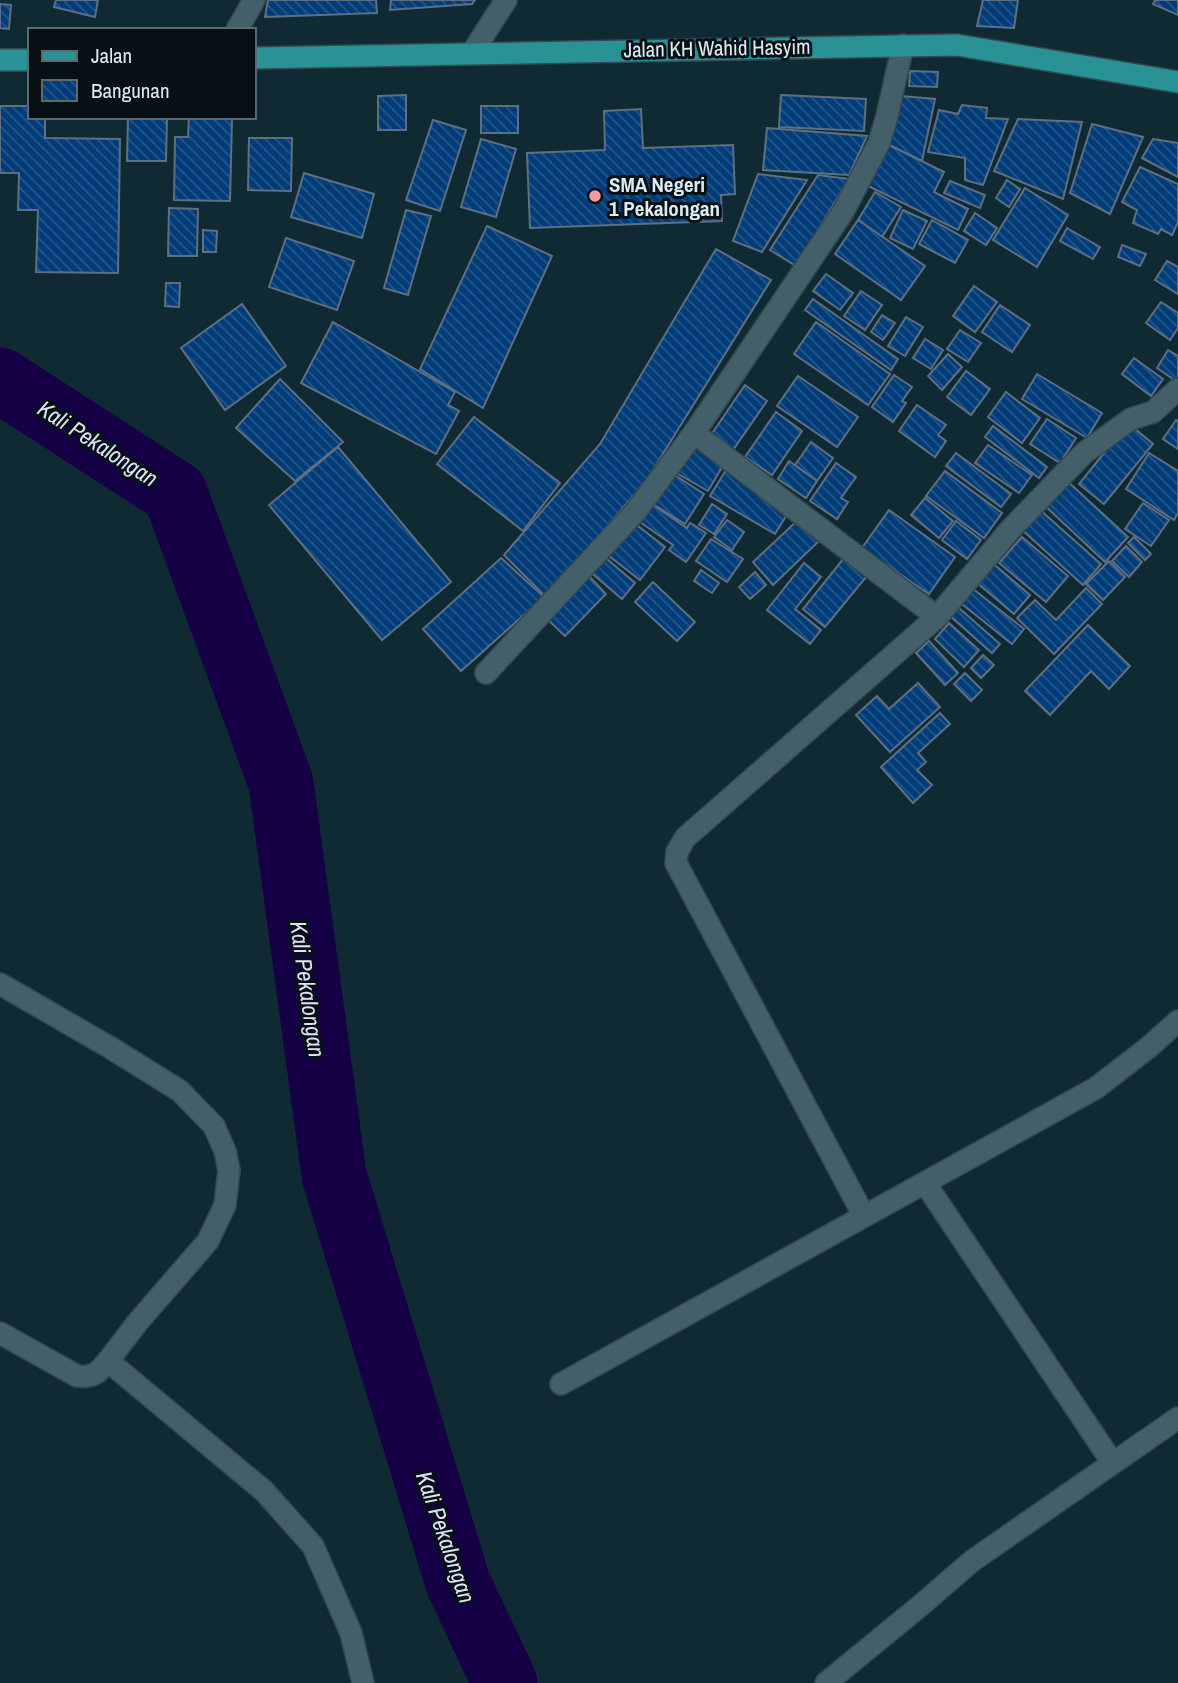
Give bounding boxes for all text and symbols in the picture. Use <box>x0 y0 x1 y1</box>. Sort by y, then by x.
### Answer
legend <box>28 28 256 119</box>
street label: Jalan KH Wahid Hasyim <box>623 32 811 64</box>
text: Jalan <box>91 41 132 70</box>
text: Bangunan <box>91 76 170 105</box>
place label: SMA Negeri 1 Pekalongan <box>609 170 720 223</box>
marker: SMA Negeri 1 Pekalongan <box>587 188 603 204</box>
water label: Kali Pekalongan <box>32 393 164 493</box>
water label: Kali Pekalongan <box>283 919 333 1059</box>
water label: Kali Pekalongan <box>409 1467 483 1607</box>

